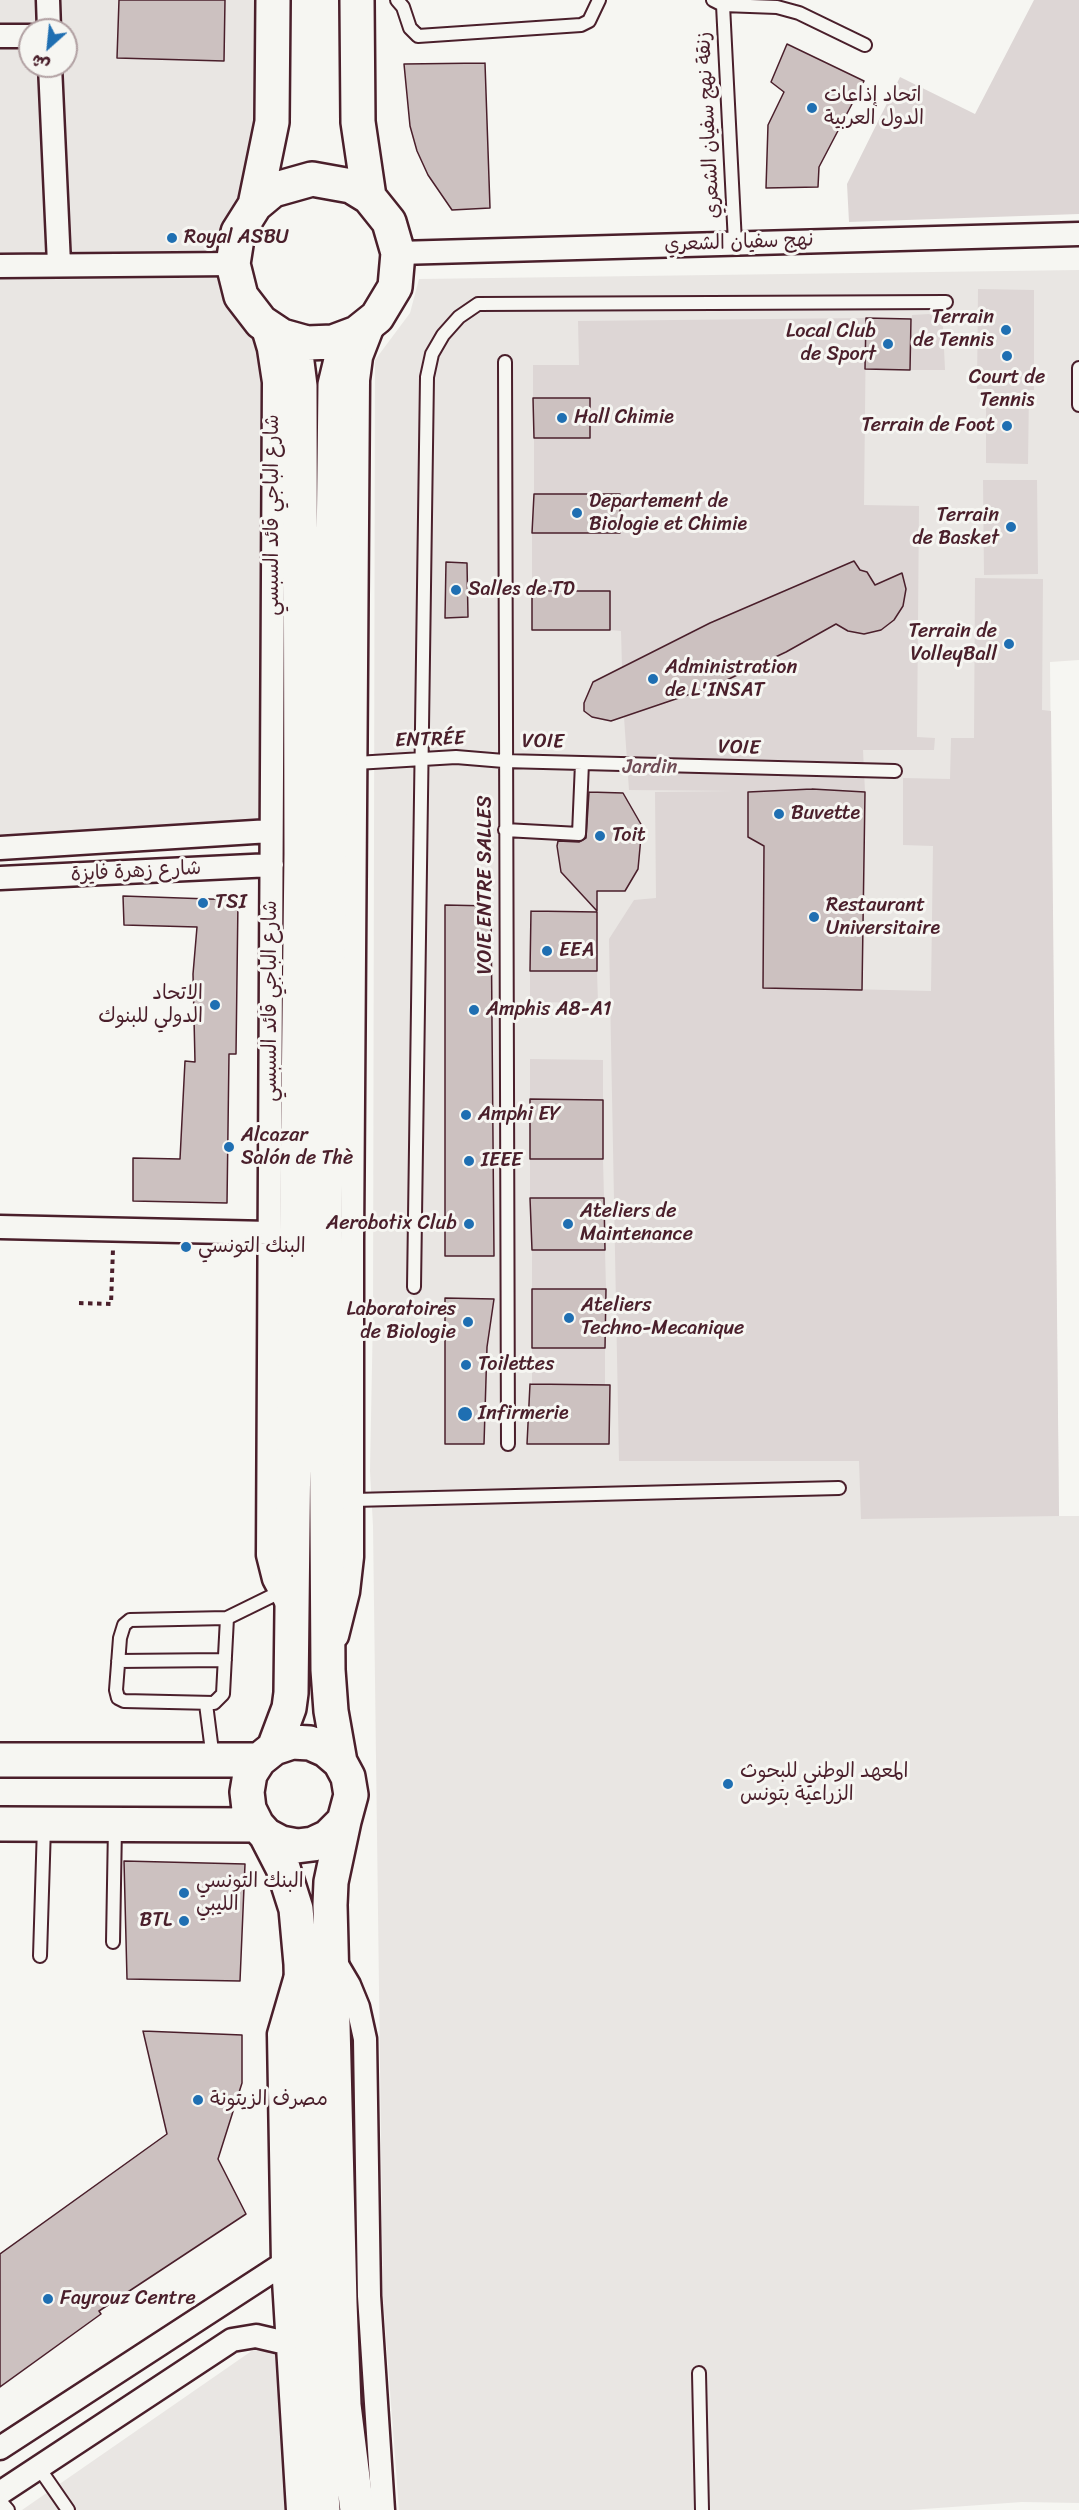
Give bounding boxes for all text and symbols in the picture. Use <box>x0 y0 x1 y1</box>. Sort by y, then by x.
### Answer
north arrow <box>18 18 78 78</box>
street label: زنقة نهج سفيان الشعري <box>692 31 726 219</box>
text: ش <box>26 46 55 80</box>
place label: اتحاد إذاعات الدول العربية <box>824 84 924 131</box>
marker: اتحاد إذاعات الدول العربية <box>805 101 819 115</box>
place label: Royal ASBU <box>184 226 289 250</box>
street label: نهج سفيان الشعري <box>664 228 814 258</box>
marker: Royal ASBU <box>165 231 179 245</box>
place label: Terrain de Tennis <box>913 306 994 353</box>
place label: Local Club de Sport <box>786 320 876 367</box>
marker: Terrain de Tennis <box>999 323 1013 337</box>
marker: Local Club de Sport <box>881 337 895 351</box>
marker: Court de Tennis <box>1000 349 1014 363</box>
place label: Court de Tennis <box>969 366 1045 413</box>
place label: Hall Chimie <box>574 406 674 430</box>
marker: Hall Chimie <box>555 411 569 425</box>
street label: شارع الباجي قائد السبسي <box>261 414 285 616</box>
place label: Terrain de Foot <box>861 414 995 438</box>
marker: Terrain de Foot <box>1000 419 1014 433</box>
place label: Departement de Biologie et Chimie <box>589 490 747 537</box>
place label: Terrain de Basket <box>912 504 999 551</box>
marker: Departement de Biologie et Chimie <box>570 506 584 520</box>
marker: Terrain de Basket <box>1004 520 1018 534</box>
place label: Salles de TD <box>468 578 575 602</box>
marker: Salles de TD <box>449 583 463 597</box>
place label: Terrain de VolleyBall <box>909 620 997 667</box>
marker: Terrain de VolleyBall <box>1002 637 1016 651</box>
place label: Administration de L'INSAT <box>665 656 797 703</box>
marker: Administration de L'INSAT <box>646 672 660 686</box>
street label: ENTRÉE <box>395 727 465 753</box>
street label: VOIE <box>522 730 564 754</box>
street label: VOIE <box>718 735 760 761</box>
park label: Jardin <box>623 756 677 780</box>
street label: VOIE ENTRE SALLES <box>474 796 498 974</box>
place label: Buvette <box>791 802 860 826</box>
marker: Buvette <box>772 807 786 821</box>
place label: Toit <box>612 824 646 848</box>
marker: Toit <box>593 829 607 843</box>
street label: شارع زهرة فايزة <box>70 857 202 887</box>
place label: TSI <box>215 891 247 915</box>
place label: Restaurant Universitaire <box>826 894 940 941</box>
marker: TSI <box>196 896 210 910</box>
street label: شارع الباجي قائد السبسي <box>259 900 283 1102</box>
marker: Restaurant Universitaire <box>807 910 821 924</box>
place label: EEA <box>559 939 594 963</box>
marker: EEA <box>540 944 554 958</box>
place label: الاتحاد الدولي للبنوك <box>98 982 203 1029</box>
marker: الاتحاد الدولي للبنوك <box>208 998 222 1012</box>
place label: Amphis A8-A1 <box>486 998 611 1022</box>
marker: Amphis A8-A1 <box>467 1003 481 1017</box>
place label: Amphi EY <box>478 1103 560 1127</box>
marker: Amphi EY <box>459 1108 473 1122</box>
place label: Alcazar Salón de Thè <box>241 1124 353 1171</box>
marker: Alcazar Salón de Thè <box>222 1140 236 1154</box>
place label: IEEE <box>481 1149 522 1173</box>
marker: IEEE <box>462 1154 476 1168</box>
place label: Ateliers de Maintenance <box>580 1200 693 1247</box>
place label: Aerobotix Club <box>326 1212 457 1236</box>
marker: Aerobotix Club <box>462 1217 476 1231</box>
marker: Ateliers de Maintenance <box>561 1217 575 1231</box>
place label: البنك التونسي <box>198 1235 306 1259</box>
marker: البنك التونسي <box>179 1240 193 1254</box>
place label: Ateliers Techno-Mecanique <box>581 1294 744 1341</box>
place label: Laboratoires de Biologie <box>347 1298 456 1345</box>
marker: Ateliers Techno-Mecanique <box>562 1311 576 1325</box>
marker: Laboratoires de Biologie <box>461 1315 475 1329</box>
place label: Toilettes <box>478 1353 554 1377</box>
marker: Toilettes <box>459 1358 473 1372</box>
place label: Infirmerie <box>478 1402 569 1426</box>
marker: Infirmerie <box>456 1405 474 1423</box>
place label: المعهد الوطني للبحوث الزراعية بتونس <box>740 1760 908 1807</box>
marker: المعهد الوطني للبحوث الزراعية بتونس <box>721 1777 735 1791</box>
place label: البنك التونسي الليبي <box>196 1870 304 1917</box>
marker: البنك التونسي الليبي <box>177 1886 191 1900</box>
place label: BTL <box>140 1909 172 1933</box>
marker: BTL <box>177 1914 191 1928</box>
place label: مصرف الزيتونة <box>210 2088 328 2112</box>
marker: مصرف الزيتونة <box>191 2093 205 2107</box>
place label: Fayrouz Centre <box>60 2287 196 2311</box>
marker: Fayrouz Centre <box>41 2292 55 2306</box>

